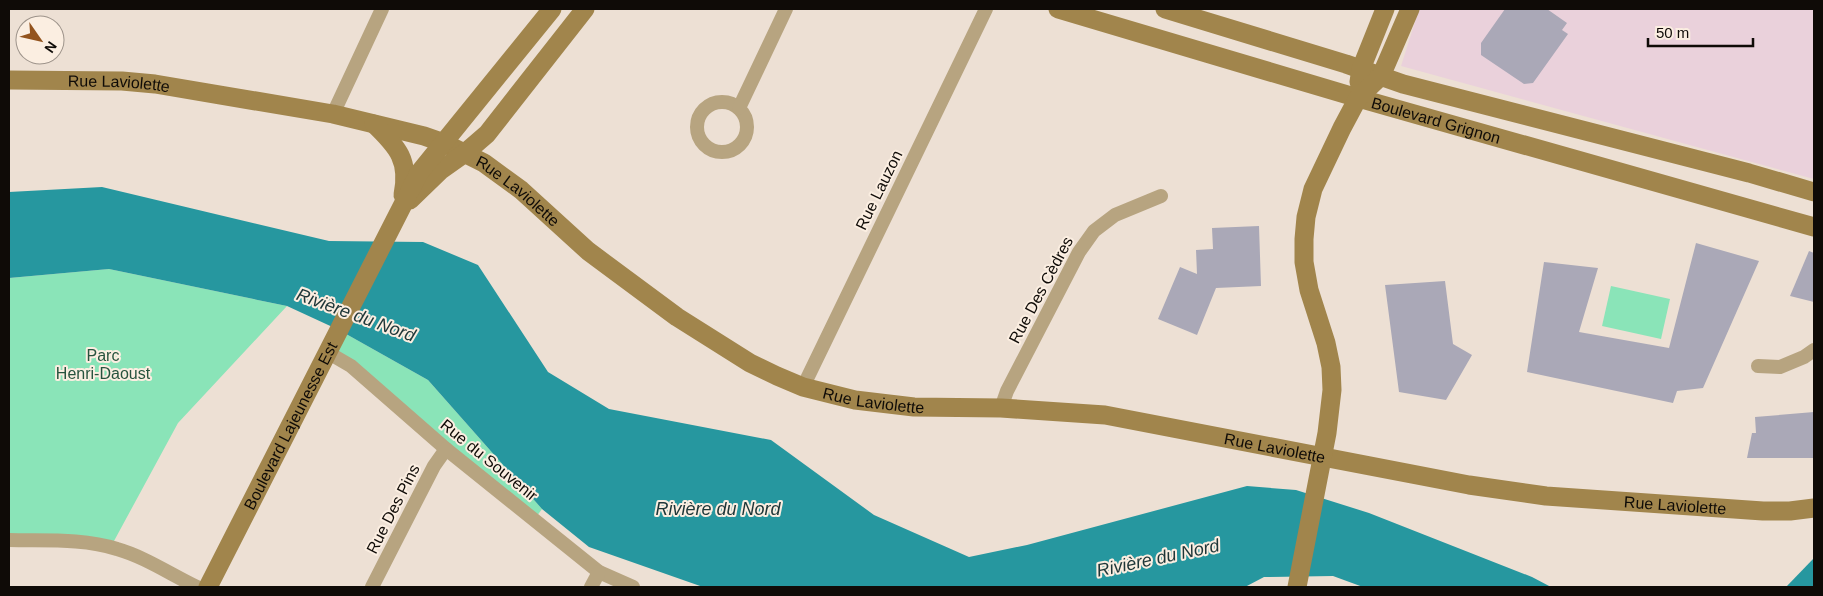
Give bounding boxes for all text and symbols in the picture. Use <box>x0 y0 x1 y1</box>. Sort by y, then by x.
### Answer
north arrow <box>15 15 65 65</box>
scale bar <box>1648 15 1753 47</box>
text: 50 m <box>1656 24 1689 41</box>
text: N <box>41 39 60 56</box>
street label: Rue Laviolette <box>68 72 171 95</box>
street label: Boulevard Grignon <box>1369 94 1503 146</box>
street label: Rue Lauzon <box>852 147 906 233</box>
street label: Rue Laviolette <box>474 152 563 229</box>
street label: Rue Des Cèdres <box>1006 234 1076 346</box>
water label: Rivière du Nord <box>294 284 419 346</box>
street label: Boulevard Lajeunesse Est <box>240 339 340 512</box>
park label: Parc Henri-Daoust <box>56 347 151 382</box>
street label: Rue Laviolette <box>821 384 924 416</box>
street label: Rue du Souvenir <box>437 416 541 505</box>
street label: Rue Laviolette <box>1223 430 1327 466</box>
street label: Rue Des Pins <box>363 462 423 556</box>
street label: Rue Laviolette <box>1623 493 1727 517</box>
water label: Rivière du Nord <box>655 499 782 519</box>
water label: Rivière du Nord <box>1095 535 1222 581</box>

